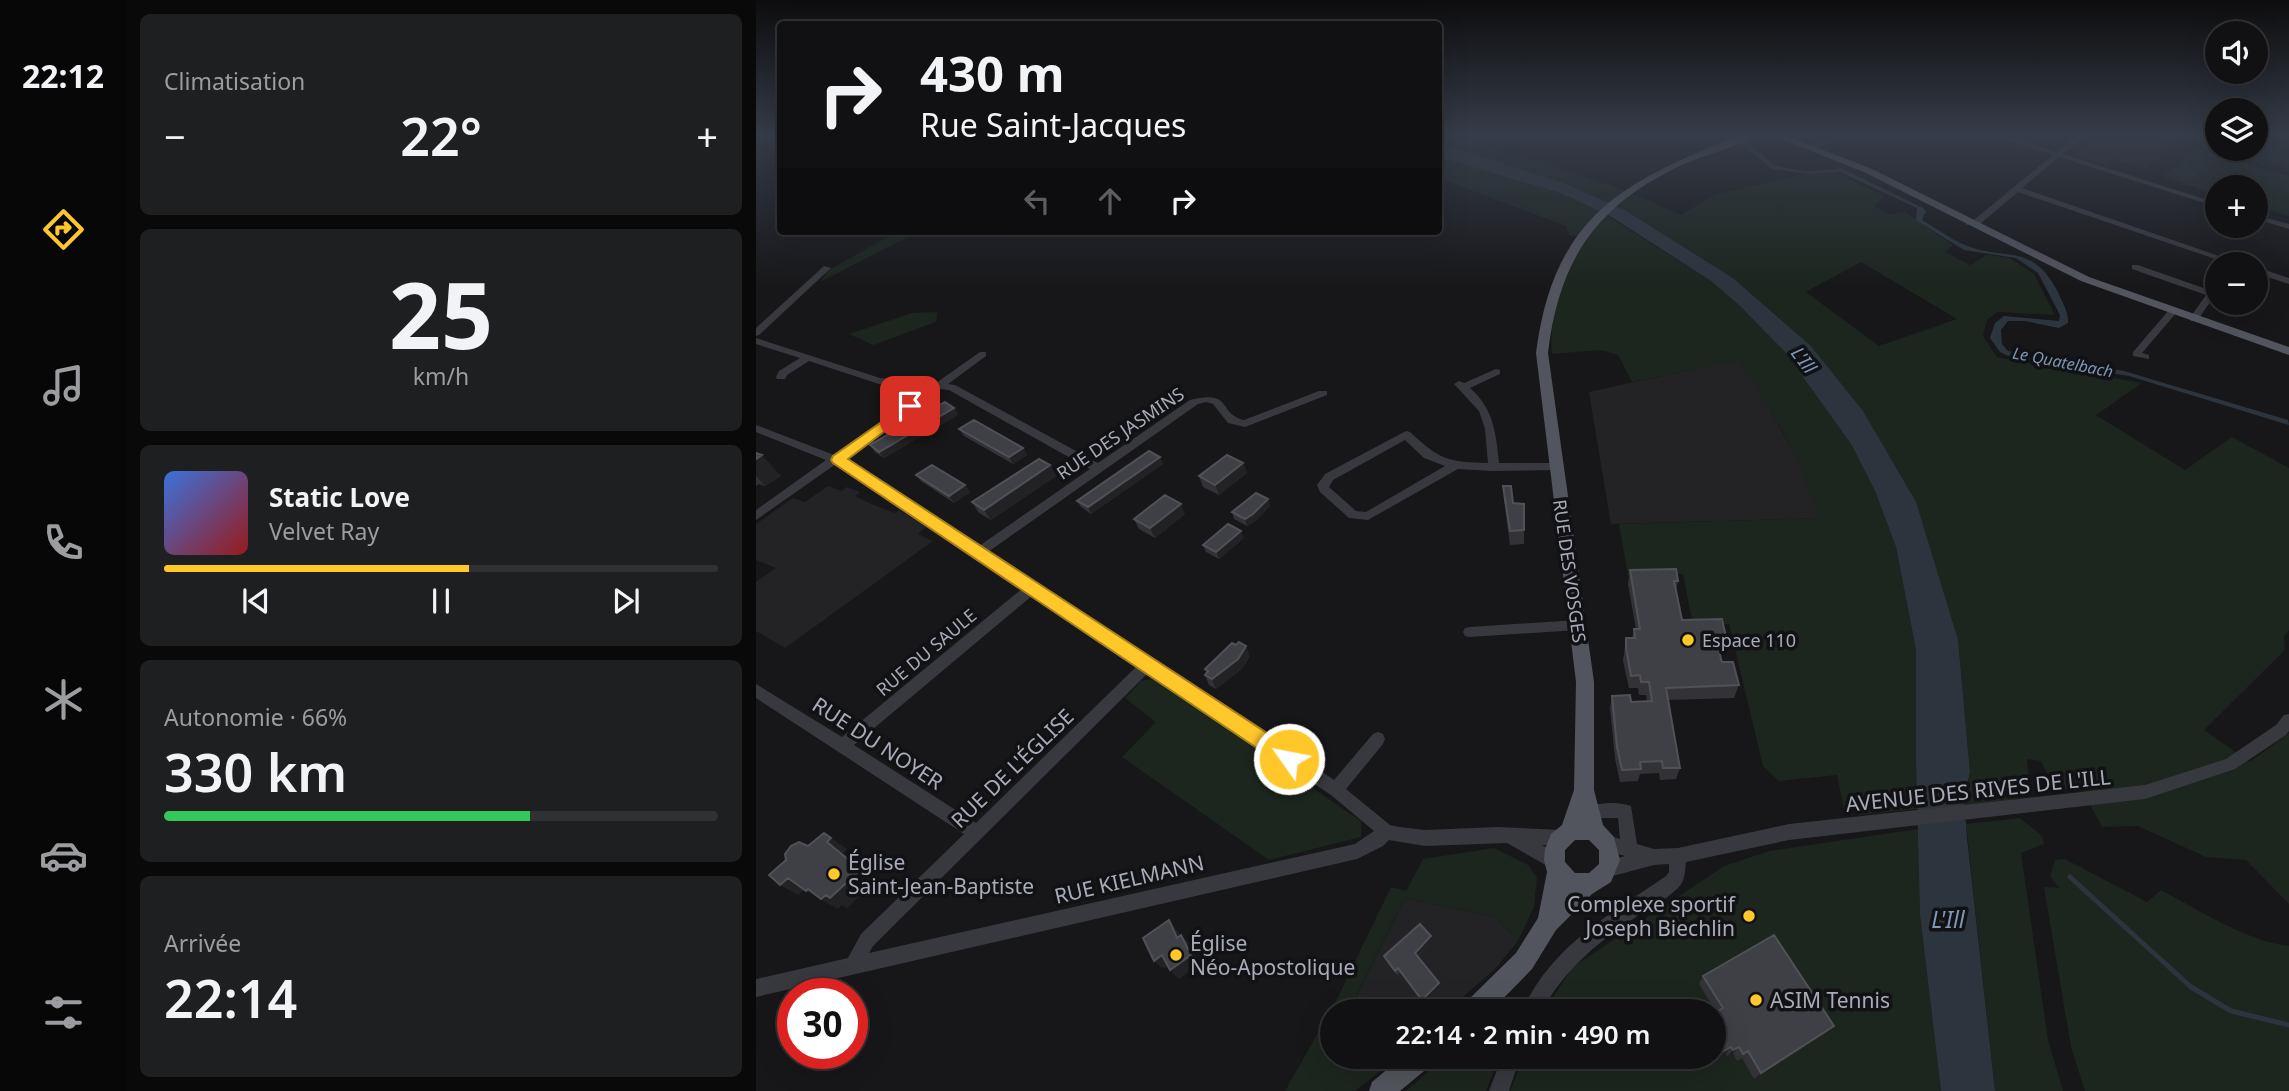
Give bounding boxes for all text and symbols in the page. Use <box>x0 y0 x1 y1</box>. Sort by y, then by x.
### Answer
map controls <box>2205 21 2268 315</box>
button: sound <box>2205 21 2268 84</box>
text: 430 m <box>920 40 1065 106</box>
icon: right <box>805 49 896 140</box>
text: 22:12 <box>22 54 104 97</box>
text: Climatisation <box>164 65 305 97</box>
button: layers <box>2205 98 2268 161</box>
text: 22° <box>400 100 482 171</box>
text: Rue Saint-Jacques <box>920 103 1186 146</box>
text: − <box>164 110 186 162</box>
text: + <box>696 110 718 162</box>
button: + <box>2205 175 2268 238</box>
icon: left <box>1018 182 1056 220</box>
icon: ahead <box>1091 182 1129 220</box>
icon: right <box>1164 182 1202 220</box>
icon: directions <box>39 205 88 254</box>
text: 25 <box>389 252 493 376</box>
button: − <box>2205 252 2268 315</box>
water label: L'Ill <box>1785 341 1823 380</box>
water label: Le Quatelbach <box>2011 341 2115 383</box>
text: km/h <box>413 360 469 392</box>
icon: music <box>39 361 88 410</box>
pin <box>880 376 940 436</box>
street label: RUE DES JASMINS <box>1052 381 1189 485</box>
icon: arrive <box>891 387 929 425</box>
text: Static Love <box>269 479 410 515</box>
street label: RUE DES VOSGES <box>1548 498 1592 644</box>
text: Velvet Ray <box>269 515 379 547</box>
icon: phone <box>39 518 88 567</box>
icon: previous <box>237 582 275 620</box>
icon: pause <box>422 582 460 620</box>
icon: next <box>607 582 645 620</box>
street label: RUE DU SAULE <box>871 603 981 701</box>
place label: Espace 110 <box>1702 628 1796 652</box>
marker: Espace 110 <box>1680 632 1696 648</box>
icon: climate <box>39 675 88 724</box>
street label: RUE DU NOYER <box>807 690 949 796</box>
text: Autonomie · 66% <box>164 701 347 733</box>
street label: RUE DE L'ÉGLISE <box>945 702 1079 834</box>
position arrow <box>1252 722 1326 796</box>
text: 330 km <box>164 736 347 807</box>
street label: AVENUE DES RIVES DE L'ILL <box>1844 762 2112 818</box>
icon: car <box>39 831 88 880</box>
place label: Église Saint-Jean-Baptiste <box>848 848 1034 900</box>
street label: RUE KIELMANN <box>1051 848 1207 910</box>
marker: Église Saint-Jean-Baptiste <box>826 866 842 882</box>
place label: Complexe sportif Joseph Biechlin <box>1567 890 1737 942</box>
water label: L'Ill <box>1931 903 1966 935</box>
marker: Complexe sportif Joseph Biechlin <box>1741 908 1757 924</box>
text: Arrivée <box>164 927 241 959</box>
place label: Église Néo-Apostolique <box>1190 929 1355 981</box>
marker: Église Néo-Apostolique <box>1168 947 1184 963</box>
text: 22:14 <box>164 962 297 1033</box>
speed limit sign: 30 <box>777 978 868 1069</box>
place label: ASIM Tennis <box>1770 986 1890 1014</box>
icon: filters <box>39 988 88 1037</box>
marker: ASIM Tennis <box>1748 992 1764 1008</box>
text: 22:14 · 2 min · 490 m <box>1396 1016 1650 1052</box>

